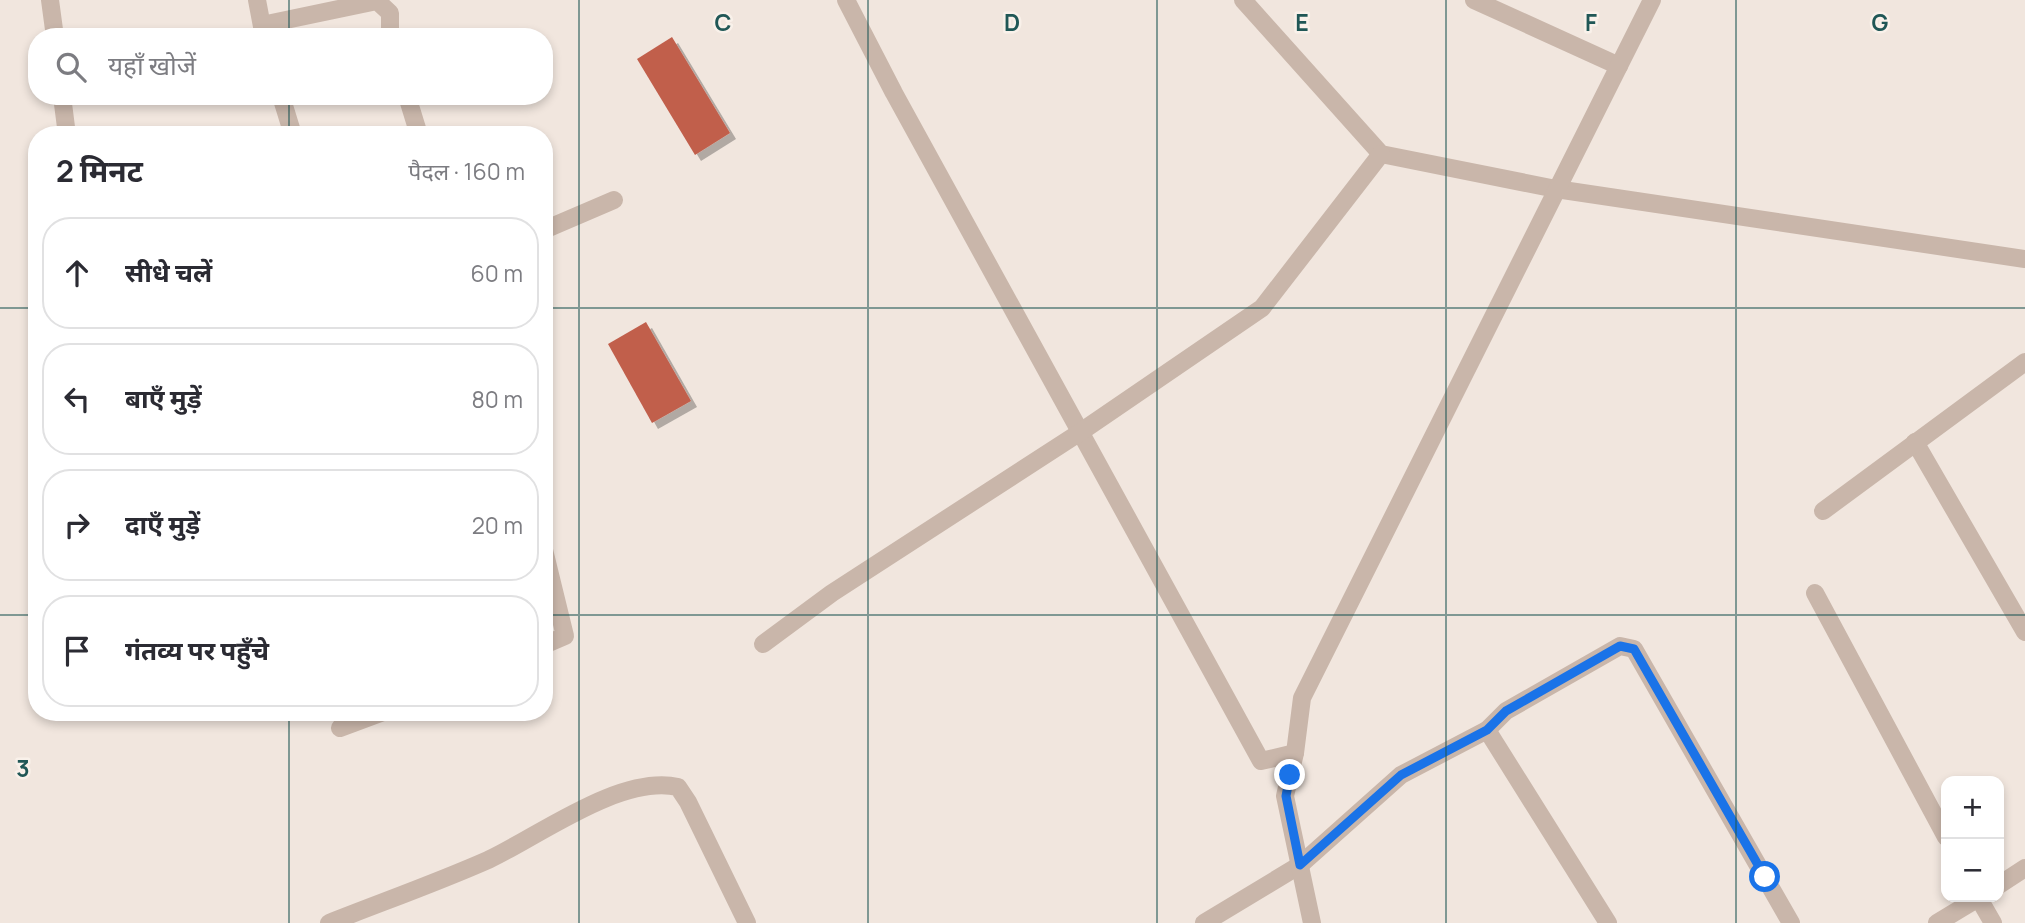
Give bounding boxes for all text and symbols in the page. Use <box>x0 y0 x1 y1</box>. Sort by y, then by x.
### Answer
text: C <box>715 6 732 38</box>
text: D <box>1004 6 1020 38</box>
text: E <box>1295 6 1309 38</box>
text: F <box>1585 6 1597 38</box>
text: G <box>1872 6 1889 38</box>
search box <box>28 28 553 105</box>
text: यहाँ खोजें <box>108 47 196 83</box>
icon: search <box>52 48 90 86</box>
text: 2 मिनट <box>56 150 143 191</box>
text: पैदल · 160 m <box>408 155 525 187</box>
icon: ahead <box>58 254 96 292</box>
text: सीधे चलें <box>125 254 212 290</box>
text: 60 m <box>471 257 523 289</box>
icon: left <box>58 380 96 418</box>
text: बाएँ मुड़ें <box>125 380 202 416</box>
text: 80 m <box>472 383 523 415</box>
icon: right <box>58 506 96 544</box>
text: दाएँ मुड़ें <box>125 506 200 542</box>
text: 20 m <box>472 509 523 541</box>
icon: arrive <box>58 632 96 670</box>
text: गंतव्य पर पहुँचे <box>125 632 269 668</box>
text: 3 <box>16 752 30 784</box>
route end <box>1274 759 1305 790</box>
map controls <box>1941 776 2004 902</box>
button: + <box>1941 776 2004 839</box>
button: − <box>1941 839 2004 902</box>
route start <box>1749 861 1780 892</box>

